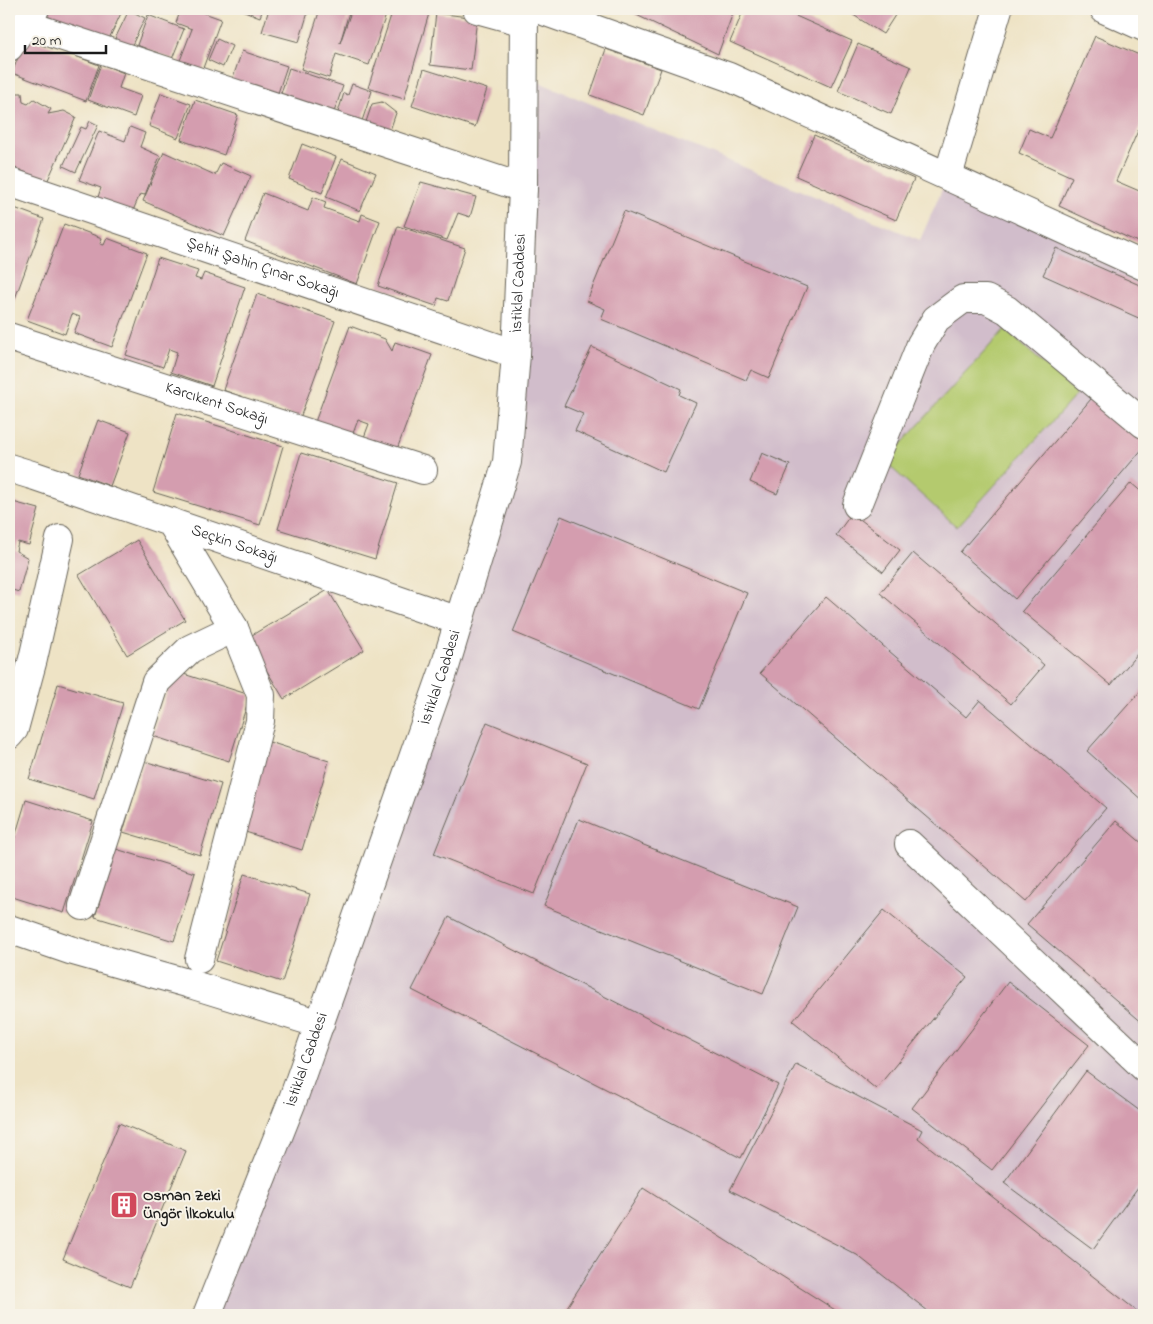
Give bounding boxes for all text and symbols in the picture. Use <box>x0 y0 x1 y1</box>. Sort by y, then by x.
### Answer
scale bar <box>25 22 106 54</box>
text: 20 m <box>32 30 62 52</box>
street label: Şehit Şahin Çınar Sokağı <box>183 231 342 305</box>
street label: İstiklal Caddesi <box>505 233 533 333</box>
street label: Karcıkent Sokağı <box>162 376 271 431</box>
street label: Seçkin Sokağı <box>188 518 281 570</box>
street label: İstiklal Caddesi <box>413 627 468 728</box>
street label: İstiklal Caddesi <box>279 1009 335 1111</box>
place label: Osman Zeki Üngör İlkokulu <box>143 1184 235 1227</box>
building icon: Osman Zeki Üngör İlkokulu <box>109 1190 139 1220</box>

